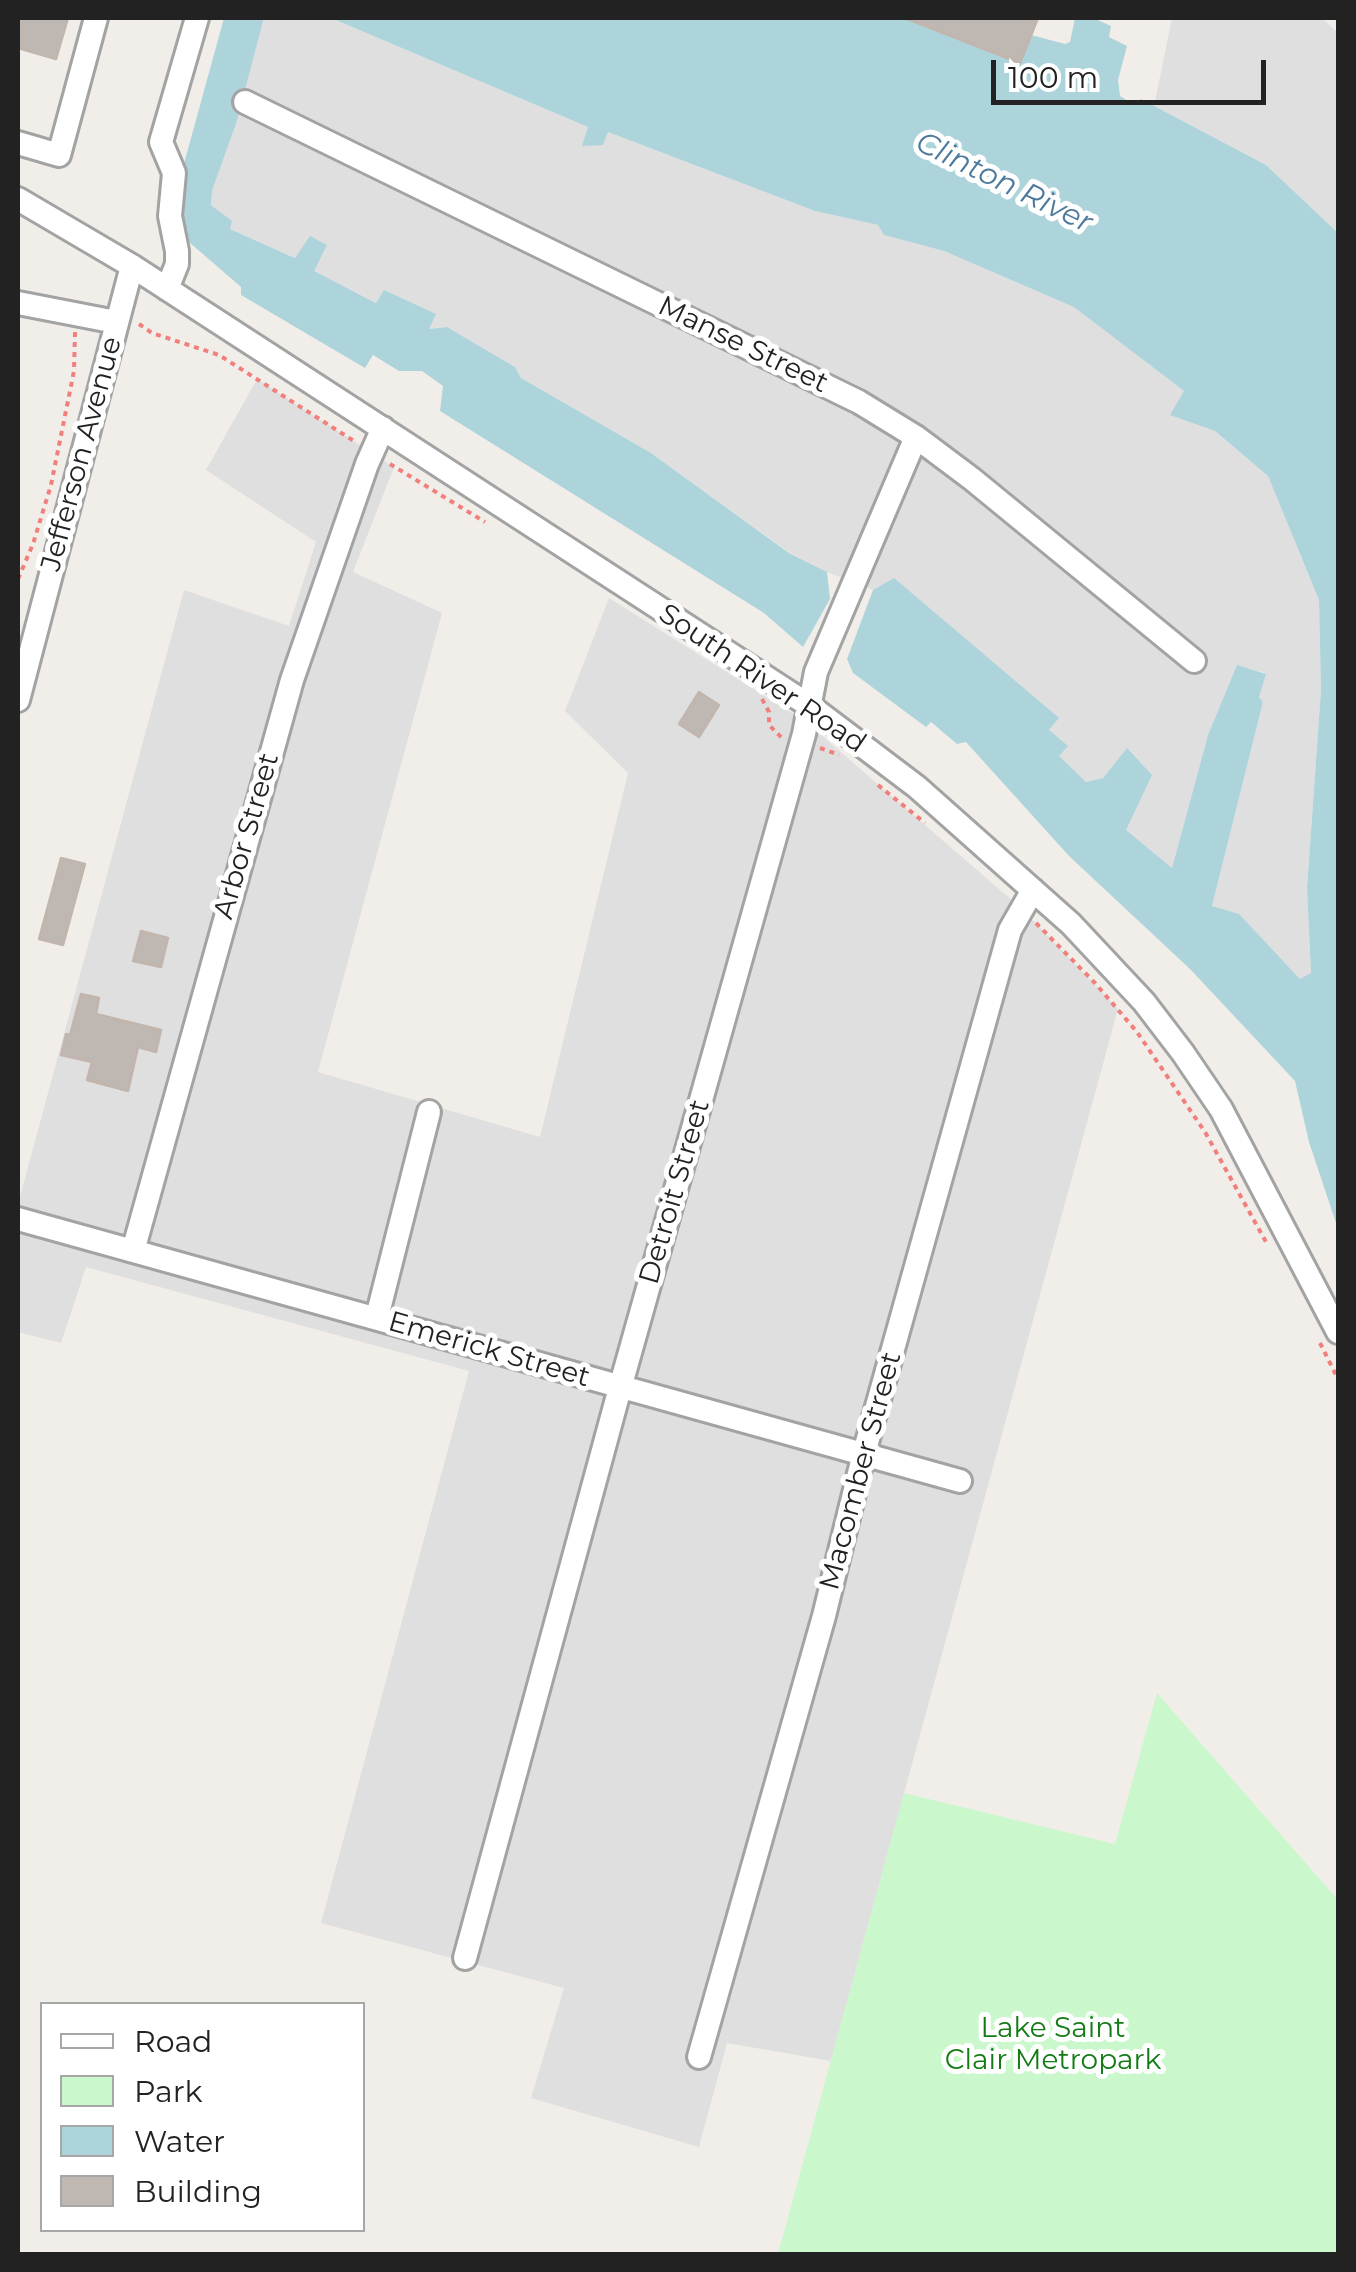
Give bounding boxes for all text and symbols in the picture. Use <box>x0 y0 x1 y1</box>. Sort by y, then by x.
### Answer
scale bar <box>996 40 1271 102</box>
text: 100 m <box>1008 59 1098 96</box>
water label: Clinton River <box>910 125 1098 241</box>
street label: Manse Street <box>653 289 833 401</box>
street label: Jefferson Avenue <box>35 333 129 575</box>
street label: South River Road <box>652 597 872 761</box>
street label: Arbor Street <box>207 749 287 923</box>
street label: Detroit Street <box>633 1096 717 1288</box>
street label: Emerick Street <box>384 1305 594 1395</box>
street label: Macomber Street <box>813 1348 909 1594</box>
legend <box>40 2002 365 2232</box>
park label: Lake Saint Clair Metropark <box>945 2012 1161 2078</box>
text: Road <box>134 2023 212 2060</box>
text: Park <box>134 2073 203 2110</box>
text: Water <box>134 2123 225 2160</box>
text: Building <box>134 2173 262 2210</box>

